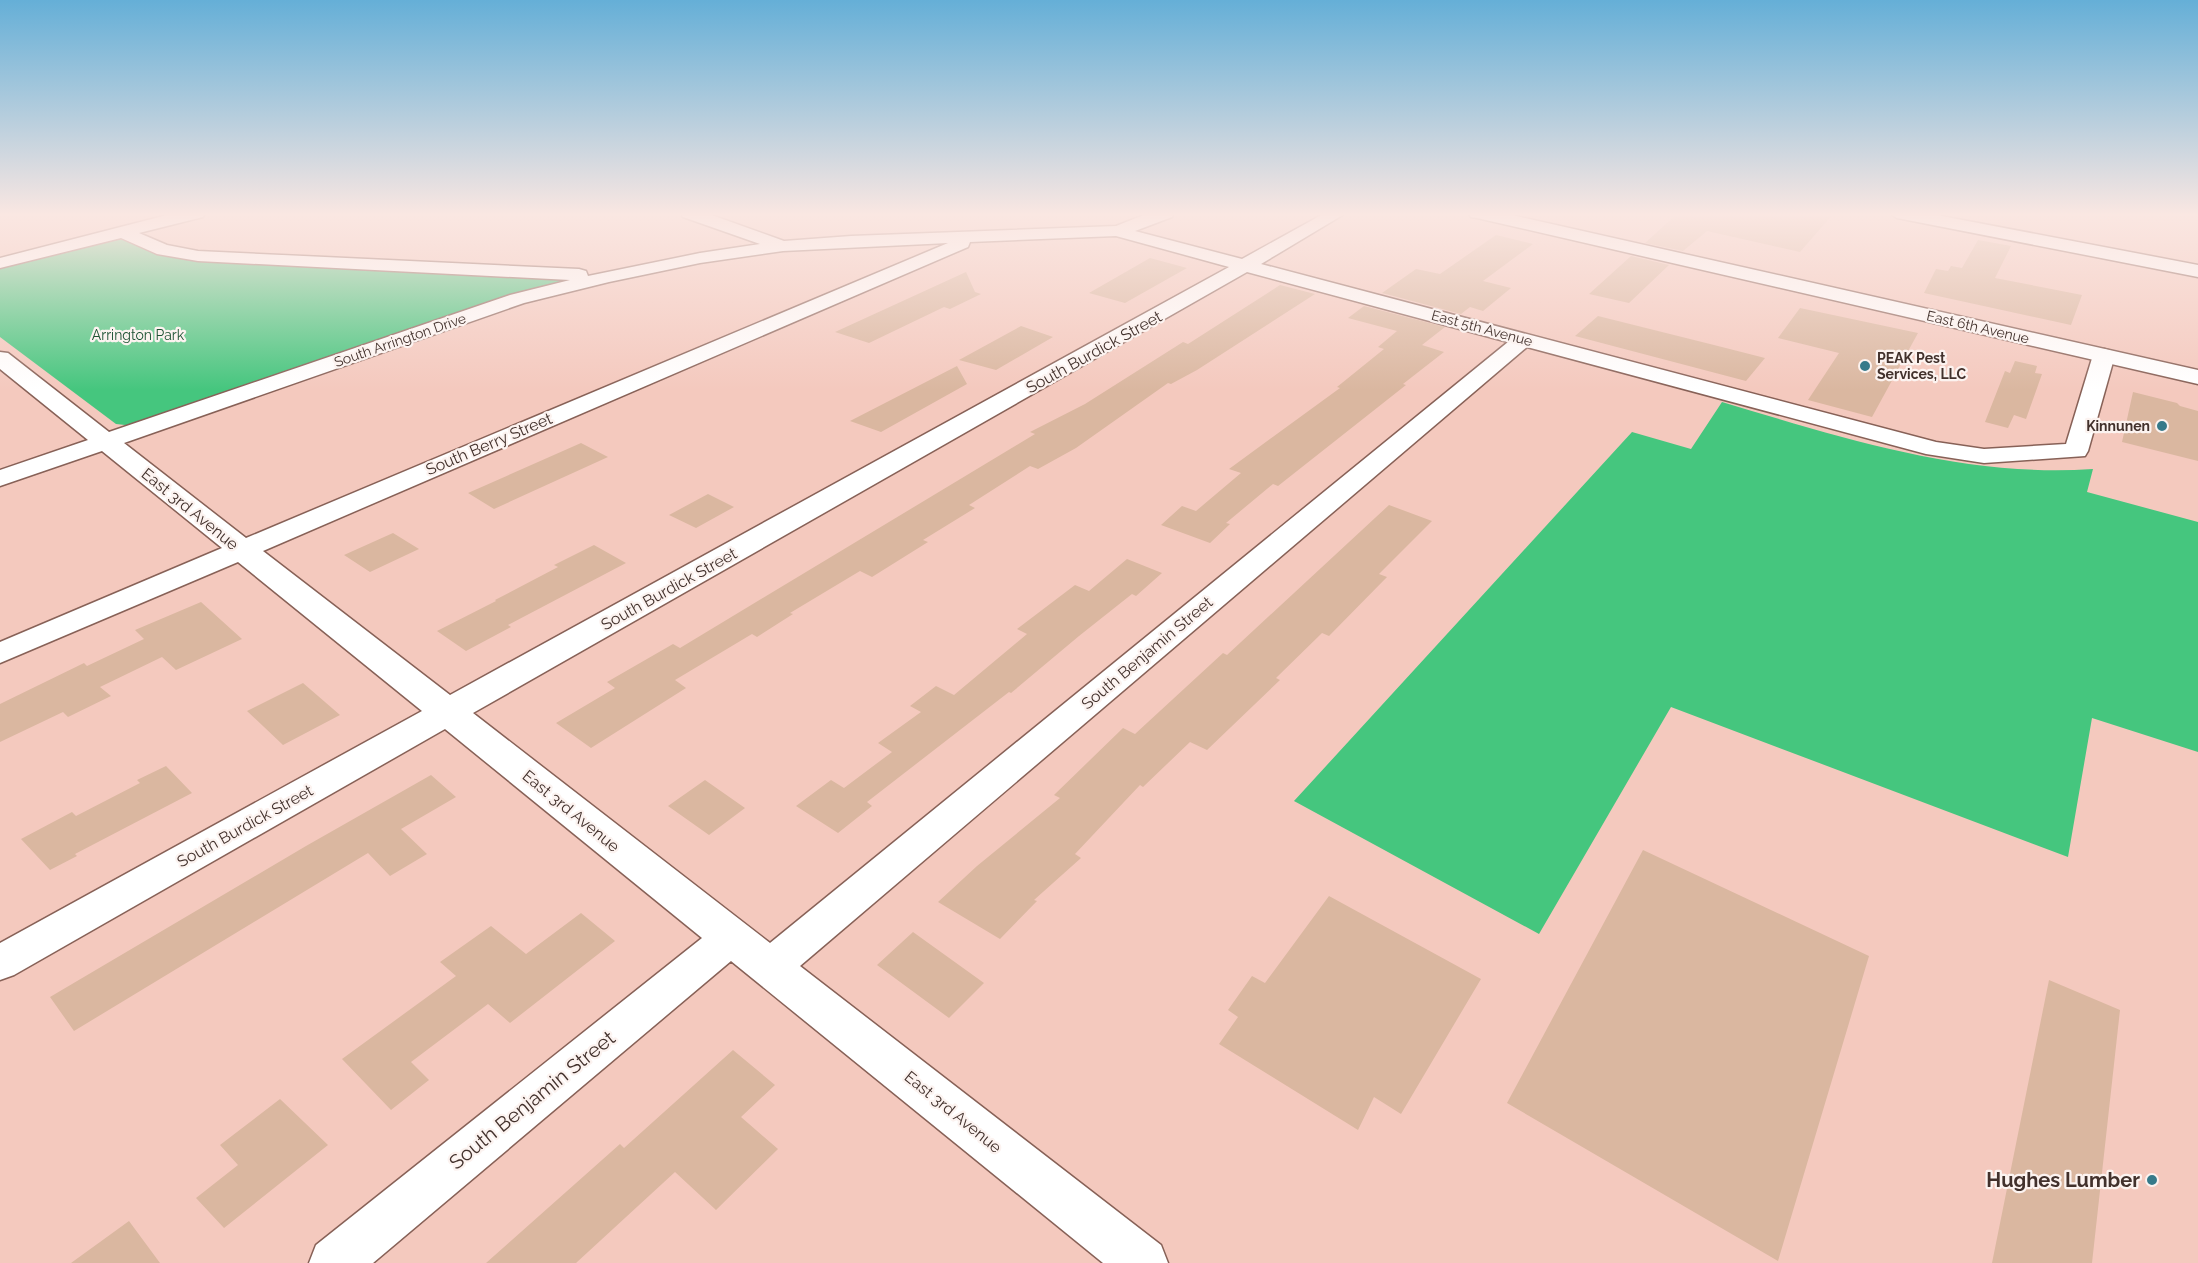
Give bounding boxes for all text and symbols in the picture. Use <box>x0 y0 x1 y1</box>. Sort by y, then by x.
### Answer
street label: South Burdick Street <box>1023 306 1166 397</box>
street label: East 5th Avenue <box>1430 307 1534 349</box>
street label: East 6th Avenue <box>1925 307 2031 347</box>
street label: South Arrington Drive <box>332 310 468 370</box>
park label: Arrington Park <box>92 327 185 343</box>
place label: PEAK Pest Services, LLC <box>1877 350 1967 382</box>
marker: PEAK Pest Services, LLC <box>1858 359 1872 373</box>
street label: South Berry Street <box>423 409 556 479</box>
place label: Kinnunen <box>2086 418 2150 434</box>
marker: Kinnunen <box>2155 419 2169 433</box>
street label: East 3rd Avenue <box>138 464 242 554</box>
street label: South Burdick Street <box>598 543 741 634</box>
street label: South Benjamin Street <box>1078 592 1217 713</box>
street label: East 3rd Avenue <box>519 766 623 856</box>
street label: South Burdick Street <box>174 780 317 871</box>
street label: South Benjamin Street <box>444 1026 620 1174</box>
street label: East 3rd Avenue <box>901 1067 1005 1157</box>
place label: Hughes Lumber <box>1986 1168 2140 1192</box>
marker: Hughes Lumber <box>2145 1173 2159 1187</box>

